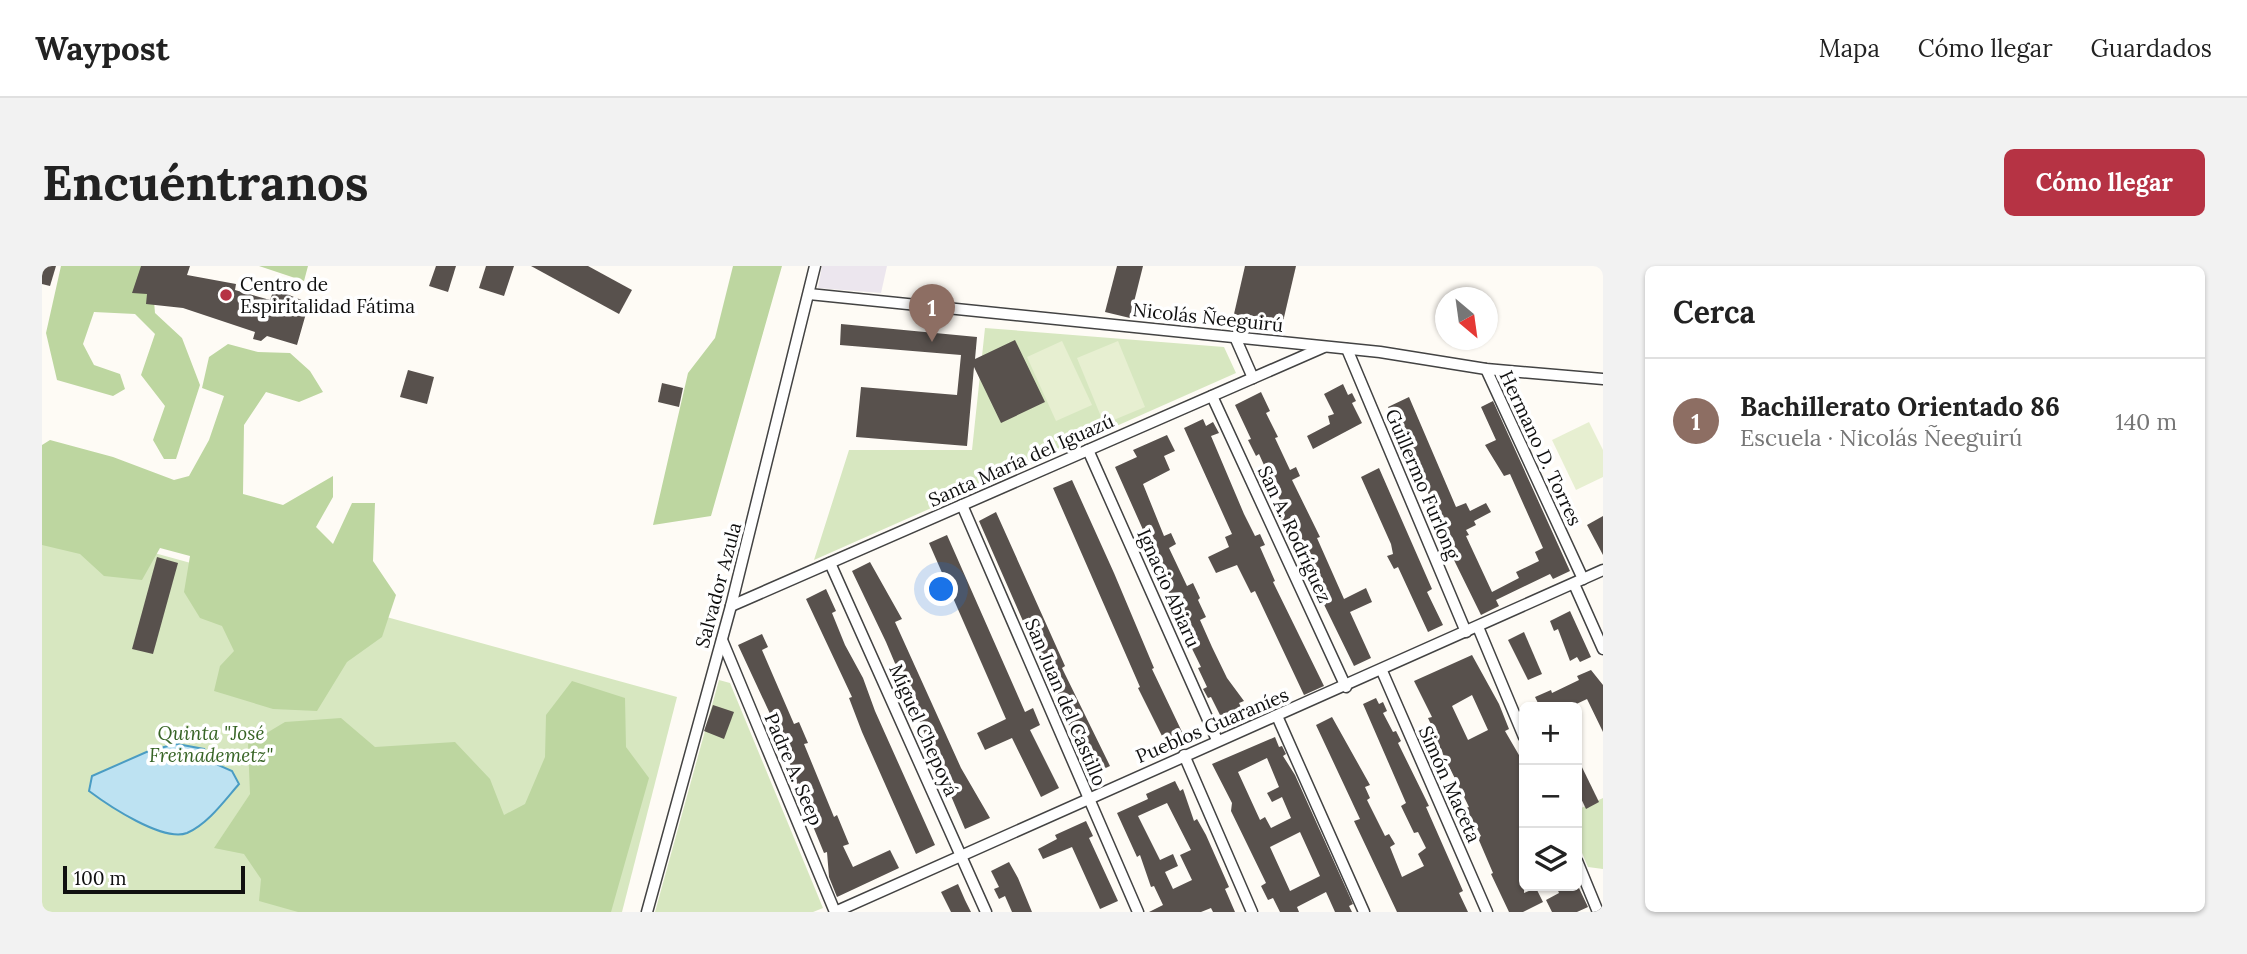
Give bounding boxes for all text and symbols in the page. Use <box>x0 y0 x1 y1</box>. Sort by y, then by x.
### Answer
text: Waypost <box>35 27 169 69</box>
text: Mapa <box>1819 33 1880 64</box>
text: Cómo llegar <box>1918 33 2053 64</box>
text: Guardados <box>2091 33 2212 64</box>
button: Cómo llegar <box>2004 149 2205 216</box>
text: Encuéntranos <box>42 151 369 213</box>
place label: Centro de Espiritalidad Fátima <box>240 272 415 318</box>
pin: 1 <box>909 284 955 342</box>
marker: Centro de Espiritalidad Fátima <box>218 287 234 303</box>
north arrow <box>1435 287 1498 350</box>
text: Cerca <box>1673 293 1755 331</box>
street label: Nicolás Ñeeguirú <box>1132 297 1284 337</box>
street label: Hermano D. Torres <box>1495 367 1588 530</box>
text: Bachillerato Orientado 86 <box>1740 390 2060 423</box>
street label: Guillermo Furlong <box>1380 405 1466 563</box>
text: 1 <box>1691 407 1701 436</box>
text: 140 m <box>2115 407 2177 436</box>
street label: Santa María del Iguazú <box>925 408 1117 512</box>
text: Escuela · Nicolás Ñeeguirú <box>1740 423 2022 452</box>
street label: San A. Rodríguez <box>1253 462 1337 606</box>
street label: Salvador Azula <box>690 519 746 650</box>
street label: Ignacio Abiaru <box>1132 525 1206 651</box>
your location <box>924 572 958 606</box>
street label: San Juan del Castillo <box>1020 615 1112 789</box>
street label: Miguel Chepoyá <box>884 660 964 800</box>
street label: Pueblos Guaraníes <box>1132 682 1292 768</box>
map controls <box>1519 702 1582 891</box>
button: + <box>1519 702 1582 765</box>
street label: Padre A. Seep <box>759 709 829 829</box>
park label: Quinta "José Freinademetz" <box>149 721 273 767</box>
street label: Simón Maceta <box>1414 722 1487 846</box>
button: − <box>1519 765 1582 828</box>
button: layers <box>1519 828 1582 891</box>
scale bar <box>63 863 245 895</box>
text: 100 m <box>74 866 127 890</box>

